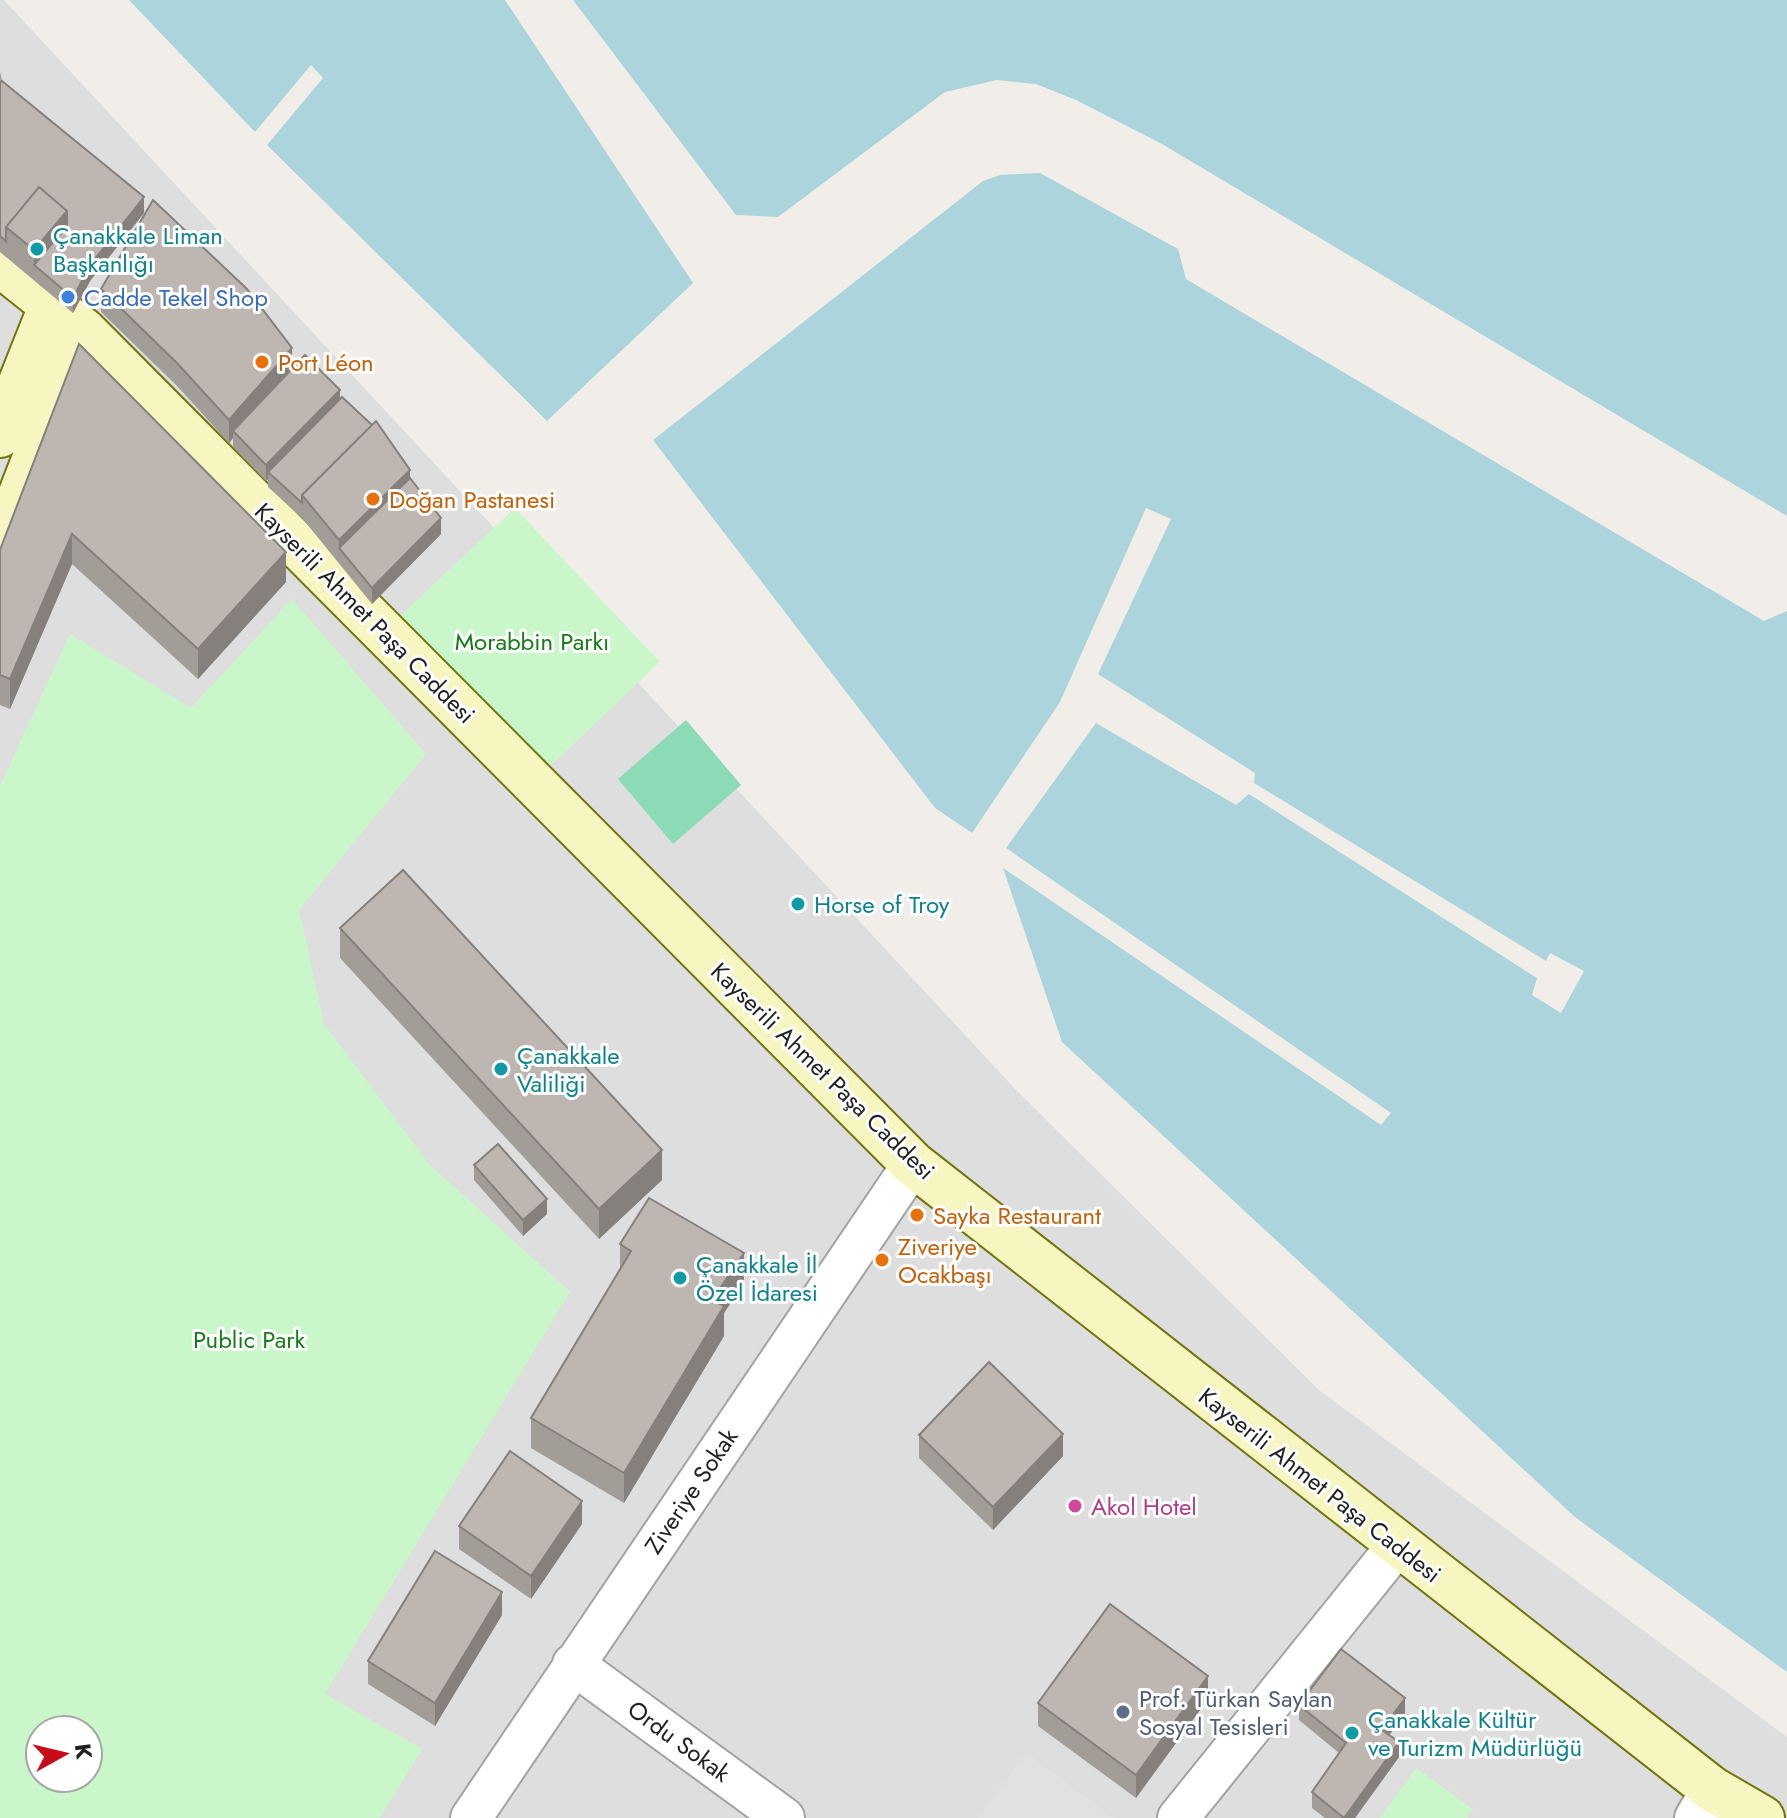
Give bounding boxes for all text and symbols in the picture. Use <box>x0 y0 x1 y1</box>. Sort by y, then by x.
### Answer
place label: Çanakkale Liman Başkanlığı <box>53 218 223 281</box>
marker: Çanakkale Liman Başkanlığı <box>28 240 46 258</box>
place label: Cadde Tekel Shop <box>84 280 268 315</box>
marker: Cadde Tekel Shop <box>59 288 77 306</box>
place label: Port Léon <box>278 345 374 380</box>
marker: Port Léon <box>253 353 271 371</box>
place label: Doğan Pastanesi <box>389 482 555 517</box>
marker: Doğan Pastanesi <box>364 490 382 508</box>
street label: Kayserili Ahmet Paşa Caddesi <box>247 495 483 731</box>
park label: Morabbin Parkı <box>455 624 609 659</box>
place label: Horse of Troy <box>814 887 950 922</box>
marker: Horse of Troy <box>789 895 807 913</box>
street label: Kayserili Ahmet Paşa Caddesi <box>703 954 943 1188</box>
place label: Çanakkale Valiliği <box>517 1038 620 1101</box>
marker: Çanakkale Valiliği <box>492 1060 510 1078</box>
place label: Sayka Restaurant <box>933 1198 1101 1233</box>
marker: Sayka Restaurant <box>908 1206 926 1224</box>
place label: Ziveriye Ocakbaşı <box>898 1229 992 1292</box>
place label: Çanakkale İl Özel İdaresi <box>696 1247 818 1310</box>
marker: Ziveriye Ocakbaşı <box>873 1251 891 1269</box>
marker: Çanakkale İl Özel İdaresi <box>671 1269 689 1287</box>
park label: Public Park <box>193 1322 306 1357</box>
street label: Kayserili Ahmet Paşa Caddesi <box>1191 1379 1449 1591</box>
street label: Ziveriye Sokak <box>636 1421 746 1561</box>
place label: Akol Hotel <box>1091 1489 1197 1524</box>
marker: Akol Hotel <box>1066 1497 1084 1515</box>
place label: Prof. Türkan Saylan Sosyal Tesisleri <box>1139 1681 1333 1744</box>
street label: Ordu Sokak <box>620 1692 738 1791</box>
place label: Çanakkale Kültür ve Turizm Müdürlüğü <box>1368 1702 1582 1765</box>
marker: Prof. Türkan Saylan Sosyal Tesisleri <box>1114 1703 1132 1721</box>
north arrow <box>24 1714 104 1794</box>
marker: Çanakkale Kültür ve Turizm Müdürlüğü <box>1343 1724 1361 1742</box>
text: K <box>67 1741 101 1762</box>

